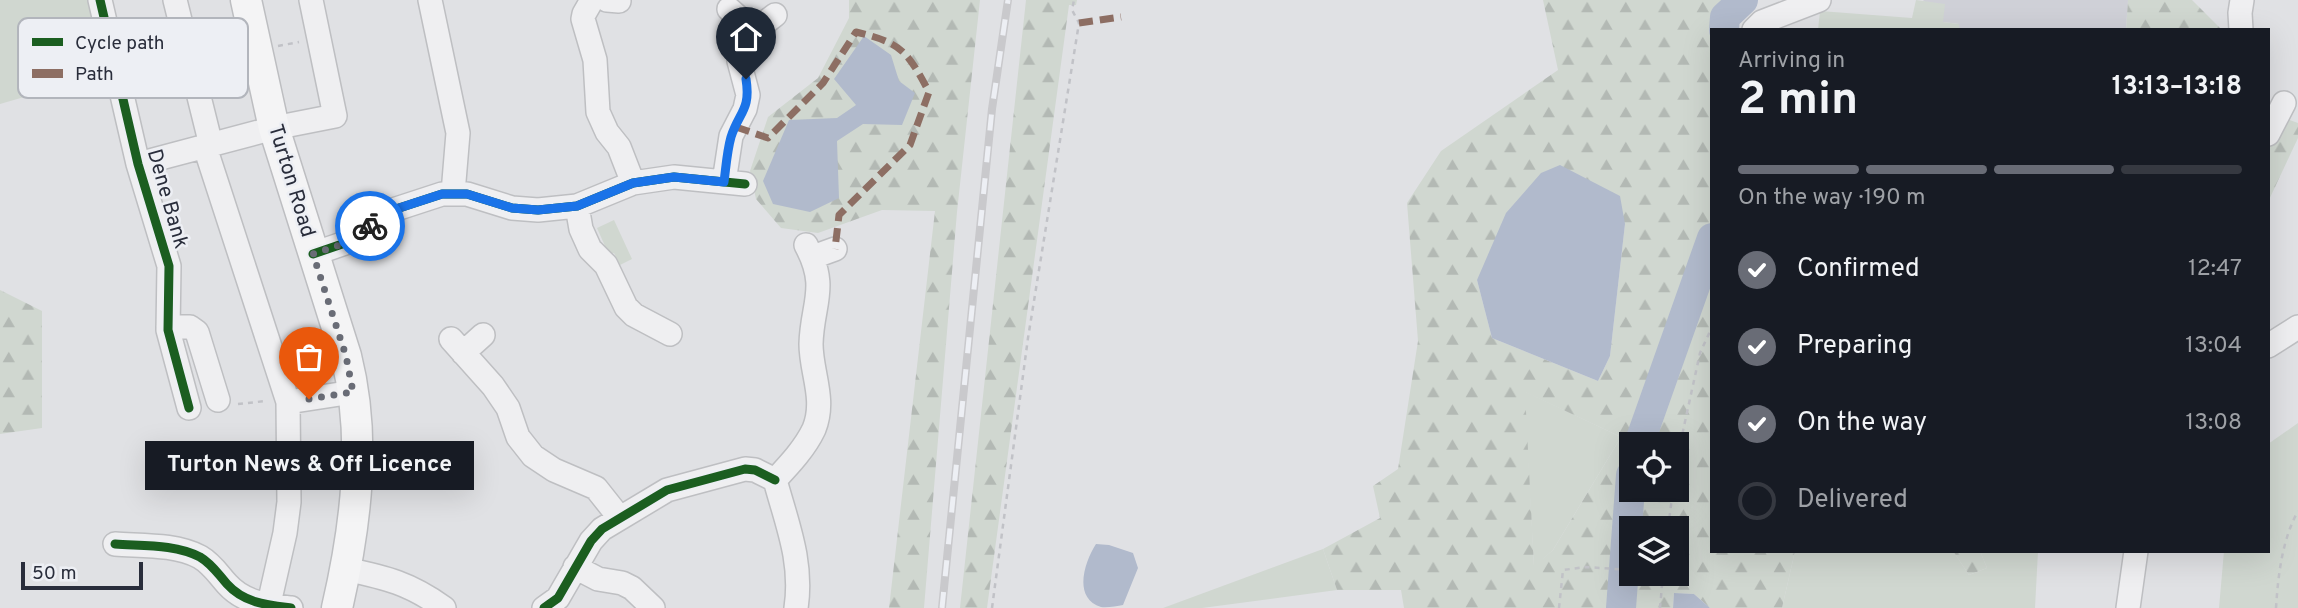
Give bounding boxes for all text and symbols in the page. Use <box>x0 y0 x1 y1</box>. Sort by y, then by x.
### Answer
pin <box>716 7 776 79</box>
legend <box>18 18 248 98</box>
icon: home <box>727 18 765 56</box>
text: Cycle path <box>75 32 164 56</box>
text: Arriving in <box>1738 47 1845 76</box>
text: Path <box>75 63 114 87</box>
text: 13:13–13:18 <box>2112 71 2242 104</box>
text: 2 min <box>1738 72 1858 131</box>
street label: Turton Road <box>261 121 321 241</box>
street label: Dene Bank <box>140 146 194 252</box>
text: On the way · 190 m <box>1738 184 1926 213</box>
courier <box>335 191 405 261</box>
icon: bike <box>351 207 389 245</box>
icon: check <box>1738 251 1776 289</box>
text: Confirmed <box>1797 253 1920 286</box>
text: 12:47 <box>2188 255 2242 284</box>
pin <box>279 327 339 399</box>
icon: check <box>1738 328 1776 366</box>
text: Preparing <box>1797 330 1912 363</box>
text: 13:04 <box>2185 332 2242 361</box>
icon: bag <box>290 338 328 376</box>
icon: check <box>1738 405 1776 443</box>
text: On the way <box>1797 407 1927 440</box>
text: 13:08 <box>2186 409 2242 438</box>
map controls <box>1619 432 1689 586</box>
button: locate <box>1619 432 1689 502</box>
callout: Turton News & Off Licence <box>145 441 474 490</box>
text: Turton News & Off Licence <box>167 451 452 480</box>
text: Delivered <box>1797 484 1908 517</box>
button: layers <box>1619 516 1689 586</box>
scale bar <box>21 559 144 591</box>
text: 50 m <box>32 562 77 586</box>

